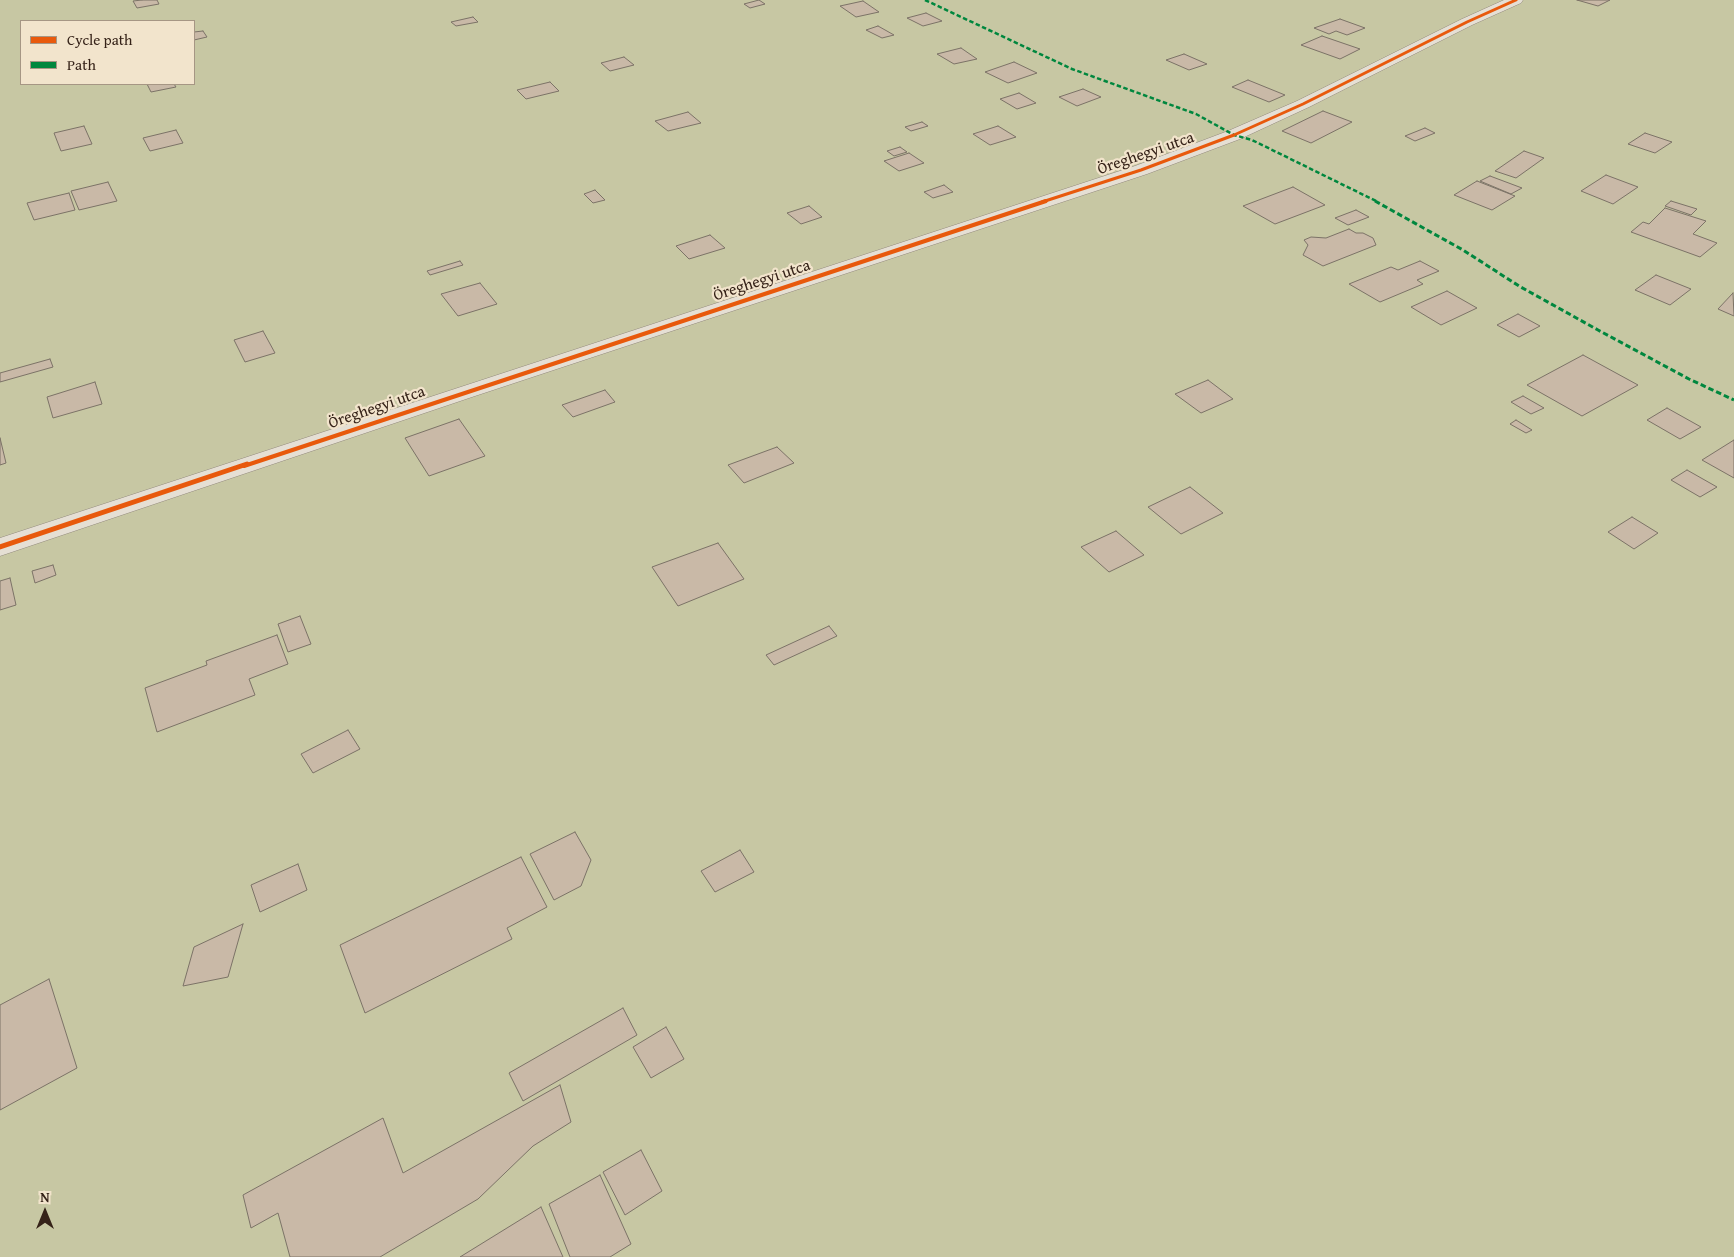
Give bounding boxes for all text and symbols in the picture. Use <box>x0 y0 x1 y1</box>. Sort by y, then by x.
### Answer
legend <box>20 20 195 85</box>
text: Cycle path <box>67 29 133 50</box>
text: Path <box>67 54 96 75</box>
street label: Öreghegyi utca <box>1095 128 1197 180</box>
street label: Öreghegyi utca <box>711 256 813 306</box>
street label: Öreghegyi utca <box>326 382 428 434</box>
north arrow <box>20 1187 70 1237</box>
text: N <box>40 1187 50 1207</box>

